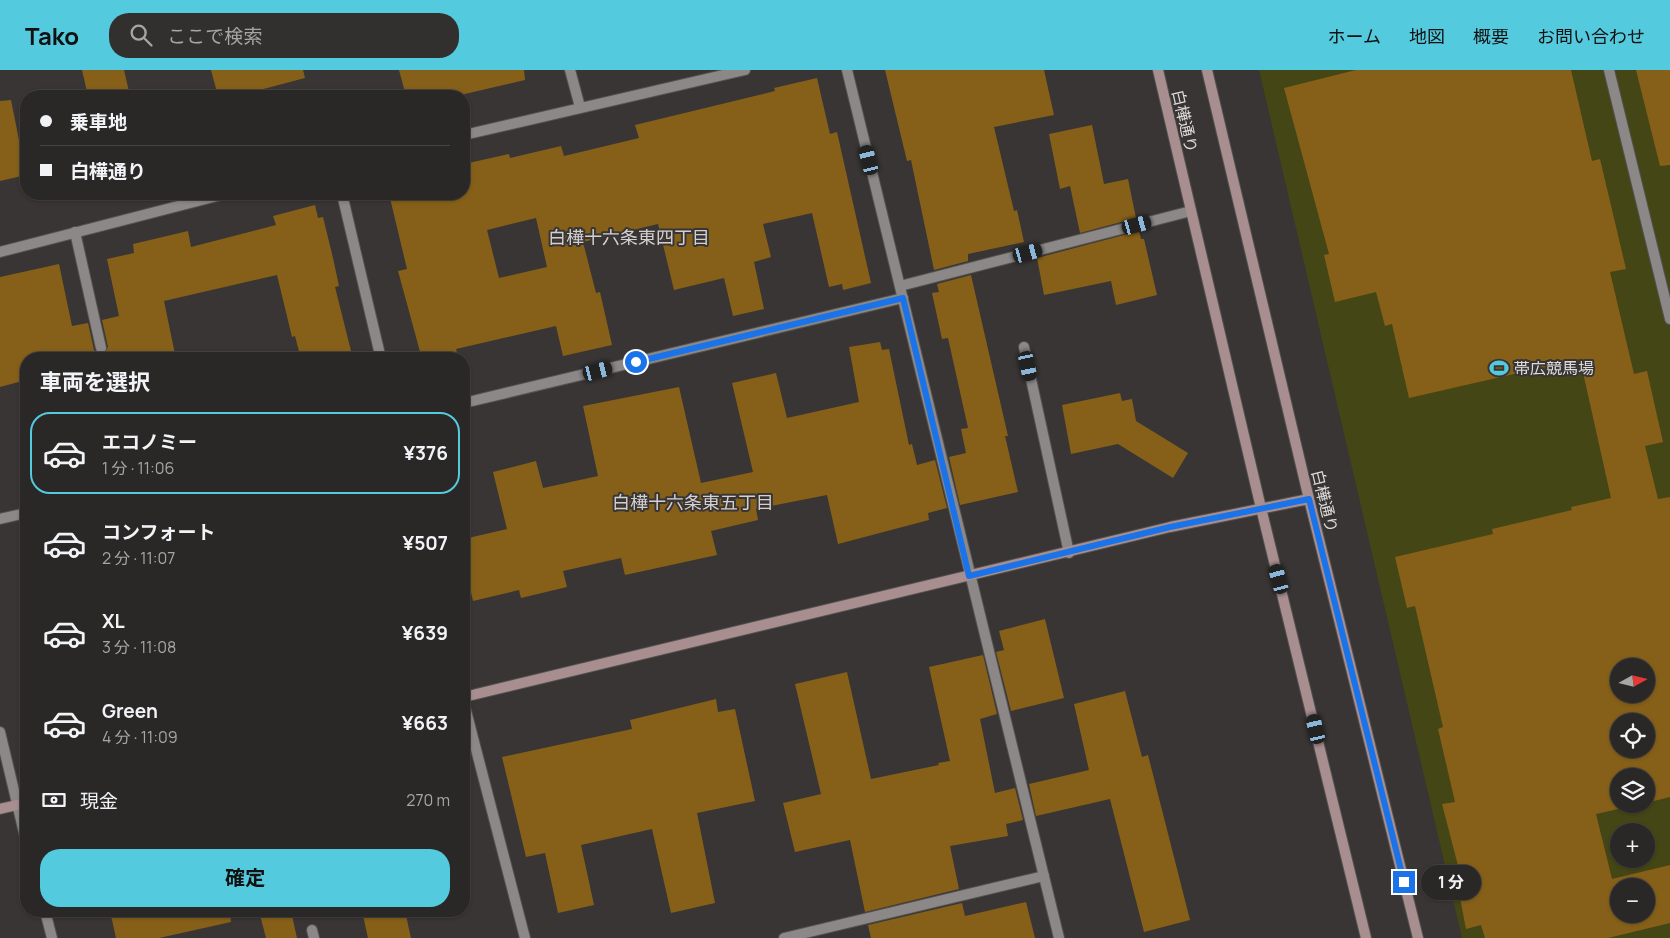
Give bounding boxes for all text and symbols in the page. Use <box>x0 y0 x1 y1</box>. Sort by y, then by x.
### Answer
search box <box>109 13 459 58</box>
text: Tako <box>25 19 79 52</box>
icon: search <box>127 21 155 49</box>
text: ここで検索 <box>167 23 262 49</box>
text: ホーム <box>1328 24 1381 48</box>
text: 地図 <box>1409 24 1445 48</box>
text: 概要 <box>1473 24 1509 48</box>
text: お問い合わせ <box>1537 24 1645 48</box>
street label: 白樺通り <box>1167 87 1203 155</box>
text: 乗車地 <box>70 109 127 135</box>
car <box>858 144 879 176</box>
text: 白樺通り <box>70 158 146 184</box>
car <box>1120 214 1153 236</box>
district label: 白樺十六条東四丁目 <box>548 225 710 249</box>
car <box>1011 242 1044 264</box>
car <box>1017 350 1038 382</box>
route start <box>625 351 647 373</box>
sports icon: 帯広競馬場 <box>1488 357 1510 379</box>
place label: 帯広競馬場 <box>1514 357 1594 379</box>
car <box>581 360 614 382</box>
text: 車両を選択 <box>40 367 150 397</box>
text: エコノミー <box>102 429 197 455</box>
icon: car <box>42 431 87 476</box>
text: ¥376 <box>403 440 448 466</box>
text: 1 分 · 11:06 <box>102 457 174 479</box>
street label: 白樺通り <box>1307 467 1343 535</box>
district label: 白樺十六条東五丁目 <box>612 490 774 514</box>
text: コンフォート <box>102 519 215 545</box>
icon: car <box>42 521 87 566</box>
text: ¥507 <box>403 530 448 556</box>
text: 2 分 · 11:07 <box>102 547 175 569</box>
car <box>1267 563 1290 595</box>
text: XL <box>102 608 125 634</box>
icon: car <box>42 611 87 656</box>
text: ¥639 <box>402 620 448 646</box>
text: 3 分 · 11:08 <box>102 636 176 658</box>
north arrow <box>1610 658 1655 702</box>
map controls <box>1610 658 1655 923</box>
text: Green <box>102 698 158 724</box>
icon: car <box>42 701 87 746</box>
text: ¥663 <box>402 710 448 736</box>
car <box>1305 713 1326 745</box>
button: locate <box>1610 713 1655 758</box>
text: 4 分 · 11:09 <box>102 726 178 748</box>
button: layers <box>1610 768 1655 813</box>
icon: cash <box>40 786 68 814</box>
text: 現金 <box>80 788 118 814</box>
text: 270 m <box>406 789 450 811</box>
button: + <box>1610 823 1655 868</box>
button: 確定 <box>40 849 450 907</box>
callout: 1 分 <box>1422 864 1482 900</box>
route end <box>1393 871 1415 893</box>
text: 1 分 <box>1438 871 1464 893</box>
button: − <box>1610 878 1655 923</box>

